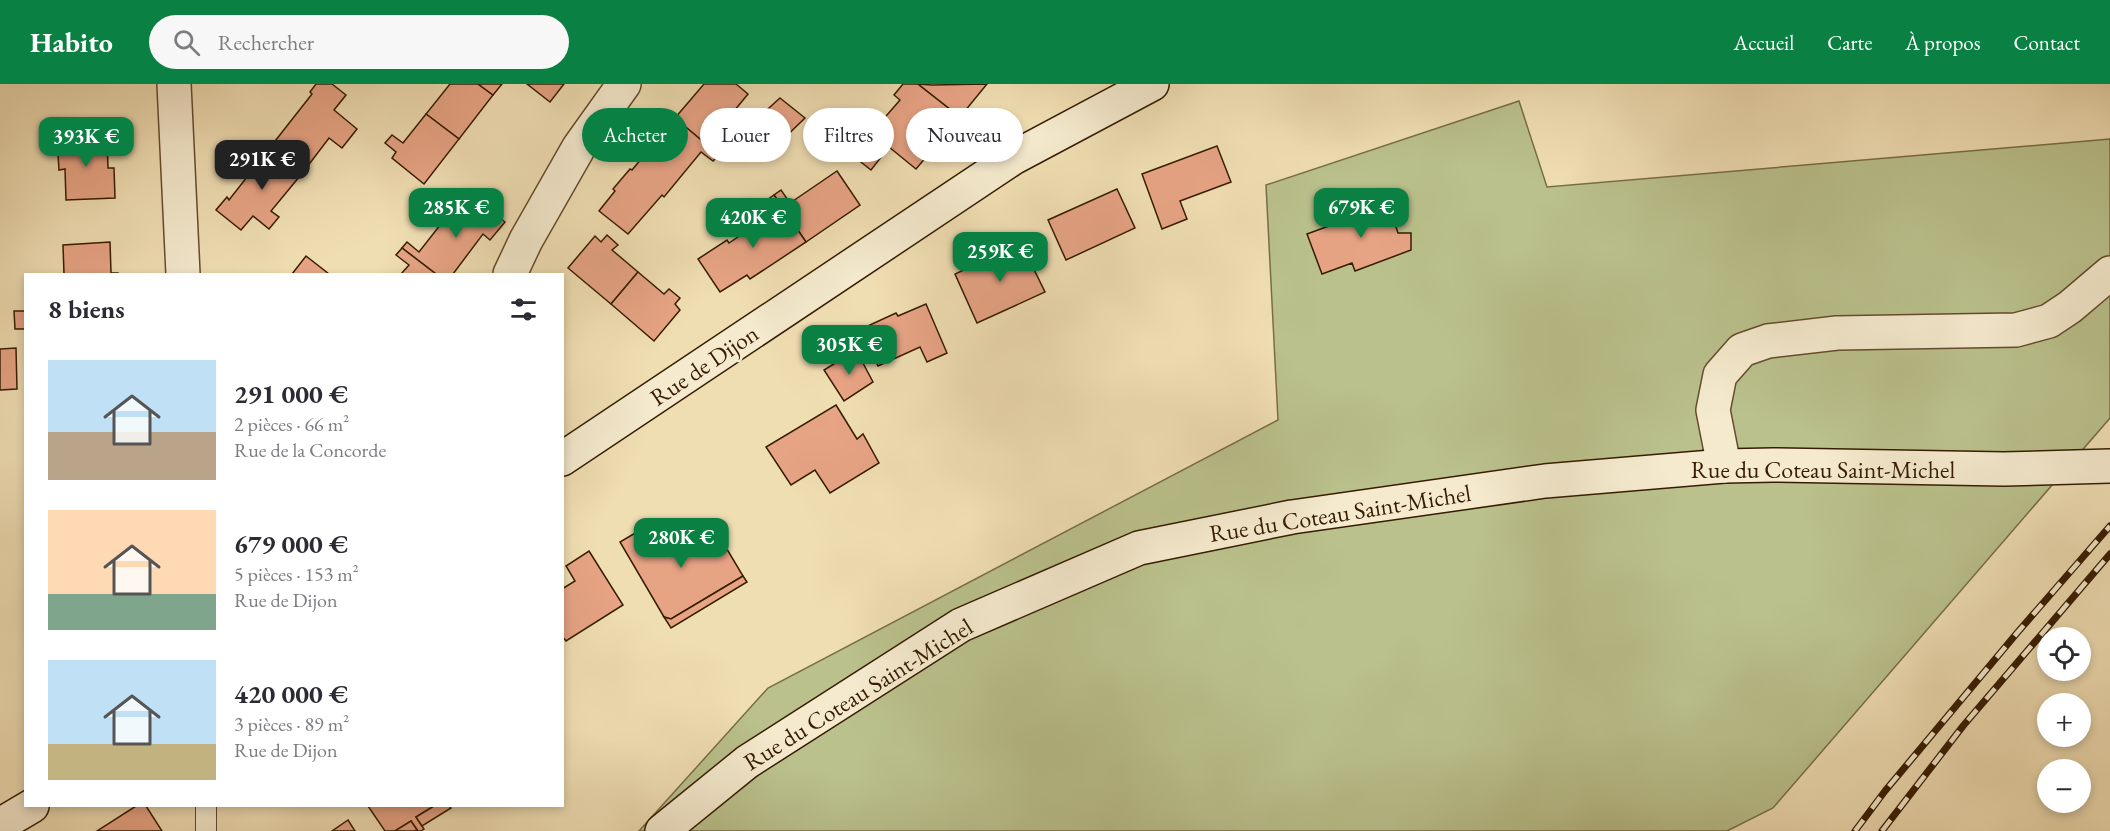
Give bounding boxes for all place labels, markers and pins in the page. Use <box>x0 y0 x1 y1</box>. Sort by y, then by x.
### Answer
pin: 393K € <box>37 117 135 168</box>
pin: 291K € <box>213 140 311 191</box>
pin: 285K € <box>407 188 505 239</box>
pin: 679K € <box>1312 188 1410 239</box>
pin: 420K € <box>704 198 802 249</box>
pin: 259K € <box>951 232 1049 283</box>
pin: 305K € <box>800 325 898 376</box>
pin: 280K € <box>632 518 730 569</box>

